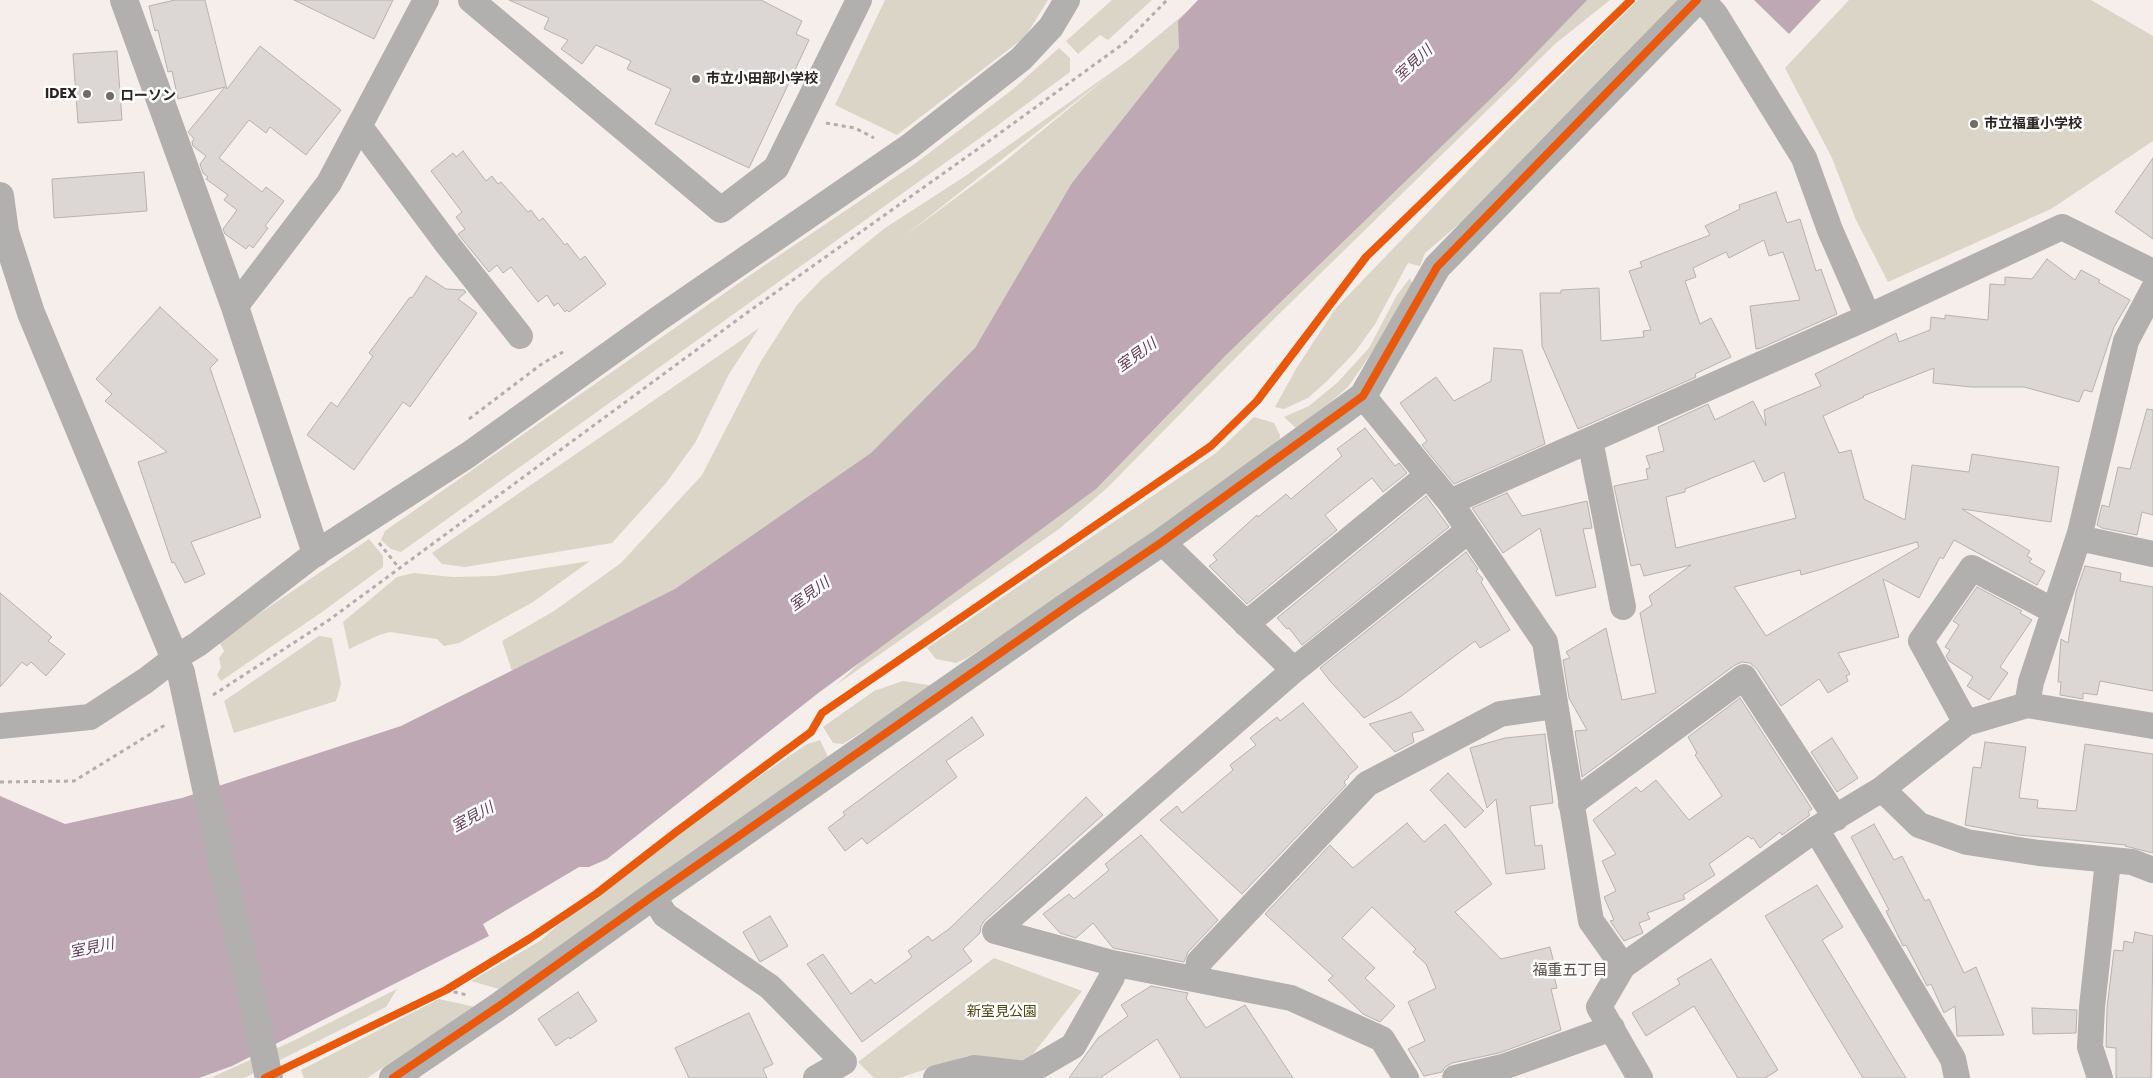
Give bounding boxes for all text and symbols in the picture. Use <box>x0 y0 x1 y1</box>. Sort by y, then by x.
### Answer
water label: 室見川 <box>1391 42 1437 86</box>
place label: 市立小田部小学校 <box>706 71 818 87</box>
marker: 市立小田部小学校 <box>690 73 702 85</box>
place label: IDEX <box>45 86 77 102</box>
marker: IDEX <box>81 88 93 100</box>
place label: ローソン <box>120 88 176 104</box>
marker: ローソン <box>104 90 116 102</box>
place label: 市立福重小学校 <box>1984 116 2082 132</box>
marker: 市立福重小学校 <box>1968 118 1980 130</box>
water label: 室見川 <box>1114 335 1160 377</box>
water label: 室見川 <box>787 574 833 616</box>
water label: 室見川 <box>449 799 497 837</box>
water label: 室見川 <box>68 936 116 962</box>
district label: 福重五丁目 <box>1533 962 1607 980</box>
park label: 新室見公園 <box>967 1004 1037 1020</box>

